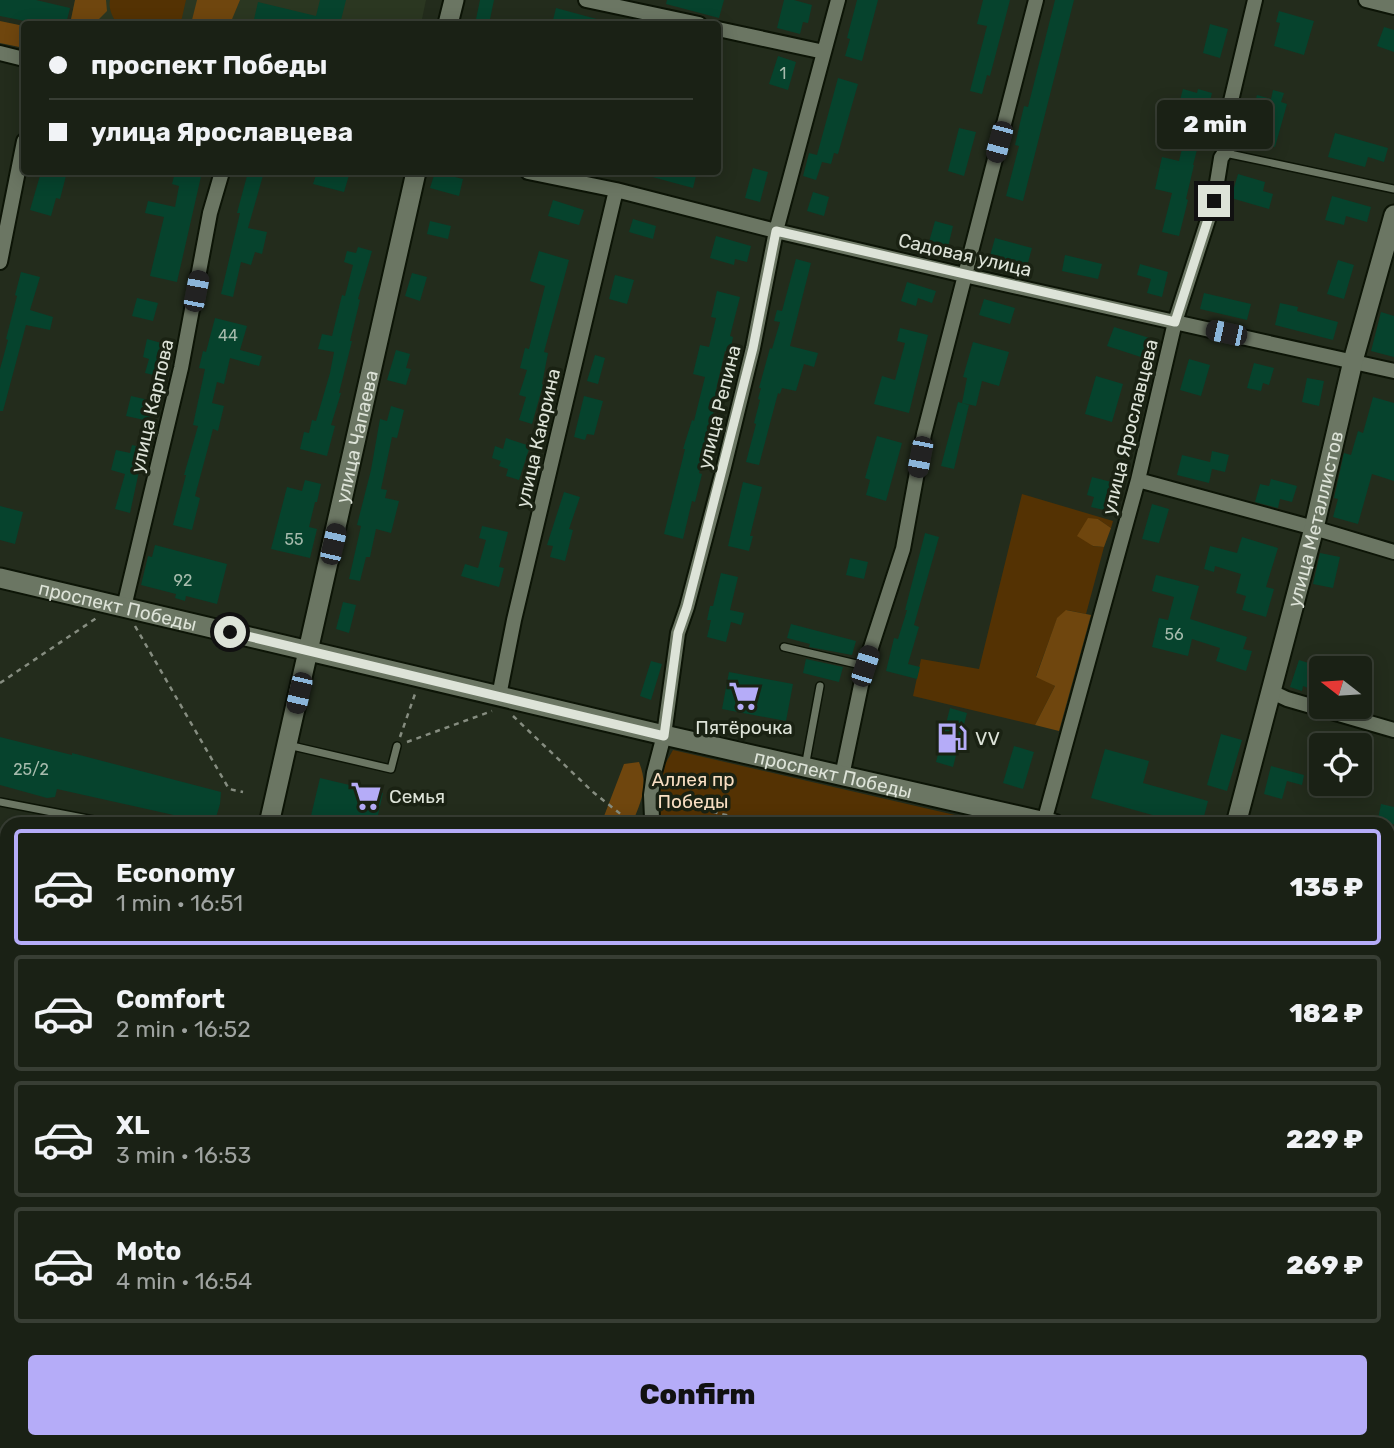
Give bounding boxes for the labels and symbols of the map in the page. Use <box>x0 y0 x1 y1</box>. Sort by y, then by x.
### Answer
house number: 1 <box>780 64 786 83</box>
callout: 2 min <box>1156 100 1272 148</box>
car <box>984 119 1015 165</box>
route end <box>1198 185 1230 217</box>
street label: Садовая улица <box>896 228 1034 282</box>
car <box>182 268 211 314</box>
car <box>1204 318 1249 348</box>
house number: 44 <box>218 326 238 345</box>
street label: улица Карпова <box>125 337 179 475</box>
street label: улица Ярославцева <box>1097 337 1163 517</box>
street label: улица Репина <box>692 343 746 471</box>
street label: улица Каюрина <box>511 366 565 510</box>
street label: улица Чапаева <box>330 368 382 506</box>
street label: улица Металлистов <box>1282 429 1348 610</box>
car <box>906 434 935 480</box>
car <box>319 521 348 567</box>
house number: 55 <box>284 530 304 549</box>
house number: 92 <box>174 571 192 590</box>
street label: проспект Победы <box>37 576 199 636</box>
route start <box>214 616 246 648</box>
house number: 56 <box>1164 625 1184 644</box>
car <box>849 643 882 689</box>
north arrow <box>1309 656 1372 719</box>
car <box>285 670 314 716</box>
supermarket icon: Пятёрочка <box>727 679 761 713</box>
place label: Пятёрочка <box>695 716 793 739</box>
fuel station icon: VV <box>935 721 969 755</box>
place label: VV <box>975 727 1000 750</box>
street label: проспект Победы <box>752 744 915 803</box>
house number: 25/2 <box>13 760 49 779</box>
park label: Аллея пр Победы <box>652 768 735 813</box>
supermarket icon: Семья <box>349 779 383 813</box>
place label: Семья <box>389 785 445 808</box>

